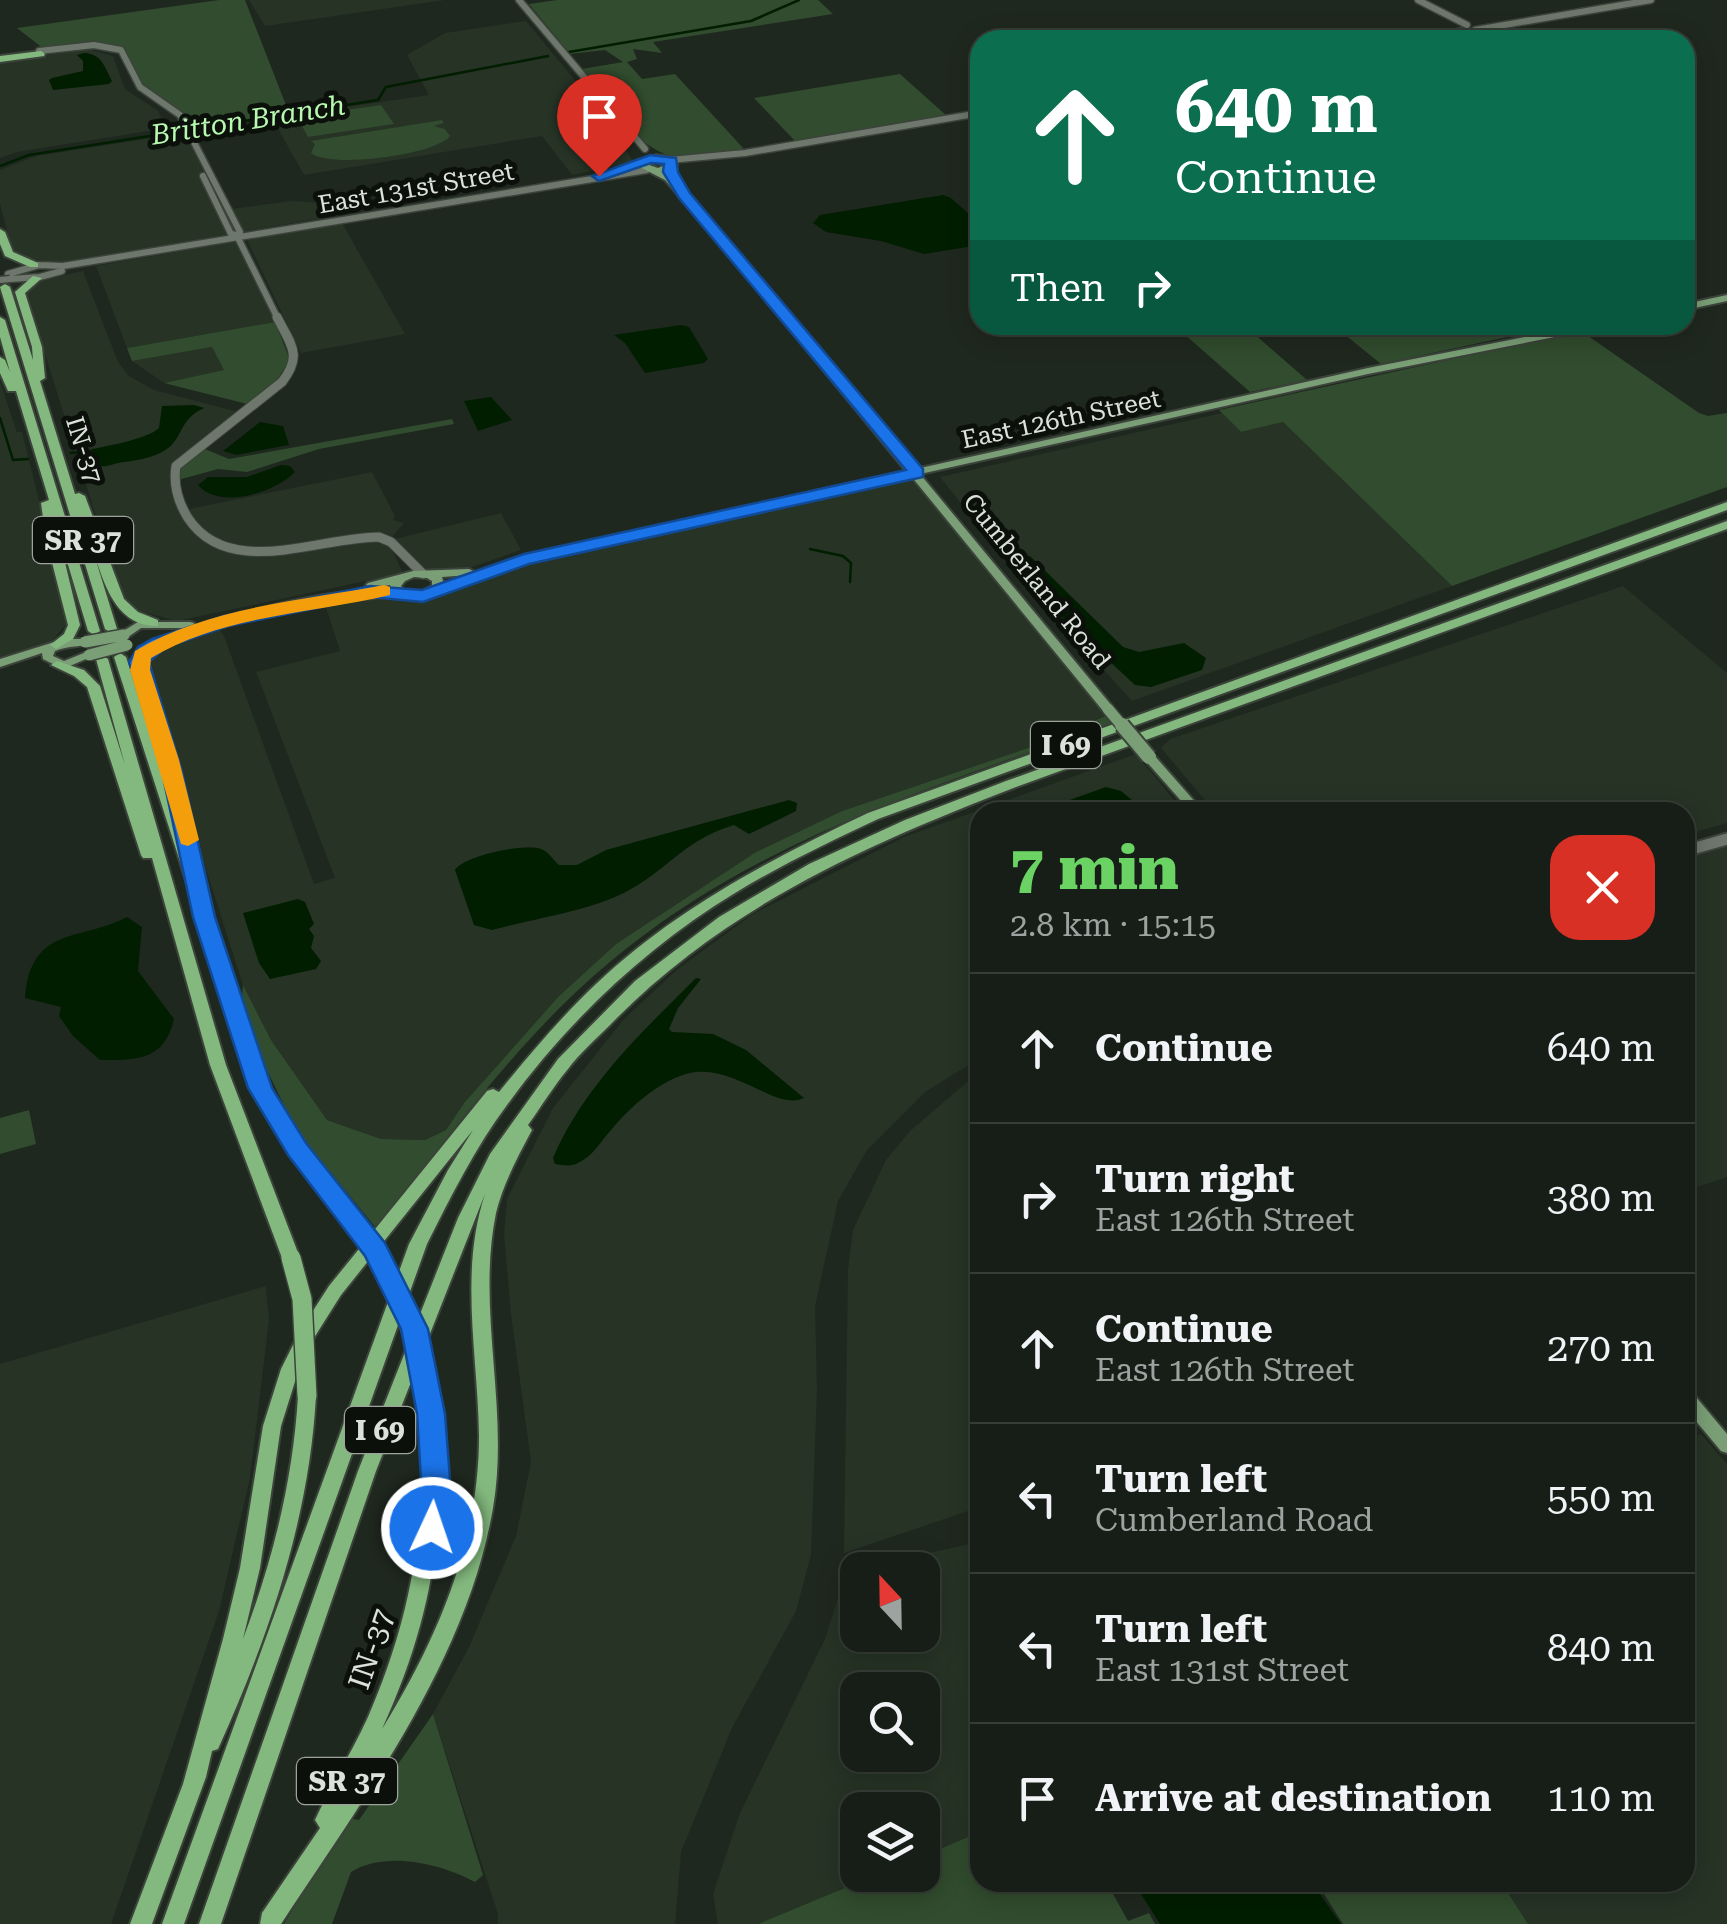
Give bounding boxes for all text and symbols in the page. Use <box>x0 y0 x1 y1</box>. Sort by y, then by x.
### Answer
text: 640 m <box>1175 67 1378 149</box>
icon: ahead <box>1010 70 1140 200</box>
pin <box>557 74 642 177</box>
water label: Britton Branch <box>148 88 347 152</box>
icon: arrive <box>572 89 627 144</box>
text: Continue <box>1175 151 1377 204</box>
street label: East 131st Street <box>316 156 516 220</box>
icon: right <box>1125 260 1180 315</box>
text: Then <box>1010 266 1105 310</box>
street label: East 126th Street <box>959 384 1163 454</box>
street label: IN-37 <box>60 413 108 487</box>
street label: Cumberland Road <box>957 487 1117 675</box>
road number: SR 37 <box>33 517 133 563</box>
road number: I 69 <box>1031 722 1101 768</box>
text: 7 min <box>1010 833 1179 904</box>
button: close <box>1550 835 1655 940</box>
text: 2.8 km · 15:15 <box>1010 906 1216 944</box>
icon: ahead <box>1010 1021 1065 1076</box>
text: Continue <box>1095 1026 1273 1070</box>
text: 640 m <box>1547 1026 1655 1070</box>
text: Turn right <box>1095 1157 1294 1201</box>
icon: right <box>1010 1171 1065 1226</box>
text: 380 m <box>1547 1176 1655 1220</box>
text: East 126th Street <box>1095 1201 1355 1239</box>
text: Continue <box>1095 1307 1273 1351</box>
icon: ahead <box>1010 1321 1065 1376</box>
text: 270 m <box>1547 1326 1655 1370</box>
text: East 126th Street <box>1095 1351 1355 1389</box>
road number: I 69 <box>345 1407 415 1453</box>
text: Turn left <box>1095 1457 1267 1501</box>
icon: left <box>1010 1471 1065 1526</box>
position arrow <box>380 1476 484 1580</box>
text: 550 m <box>1547 1476 1655 1520</box>
text: Cumberland Road <box>1095 1501 1373 1539</box>
north arrow <box>840 1552 940 1652</box>
map controls <box>840 1552 940 1892</box>
street label: IN-37 <box>341 1604 401 1694</box>
text: Turn left <box>1095 1607 1267 1651</box>
icon: left <box>1010 1621 1065 1676</box>
text: 840 m <box>1547 1626 1655 1670</box>
text: East 131st Street <box>1095 1651 1349 1689</box>
button: search <box>840 1672 940 1772</box>
road number: SR 37 <box>297 1758 397 1804</box>
icon: arrive <box>1010 1771 1065 1826</box>
text: Arrive at destination <box>1095 1776 1491 1820</box>
text: 110 m <box>1547 1776 1655 1820</box>
button: layers <box>840 1792 940 1892</box>

